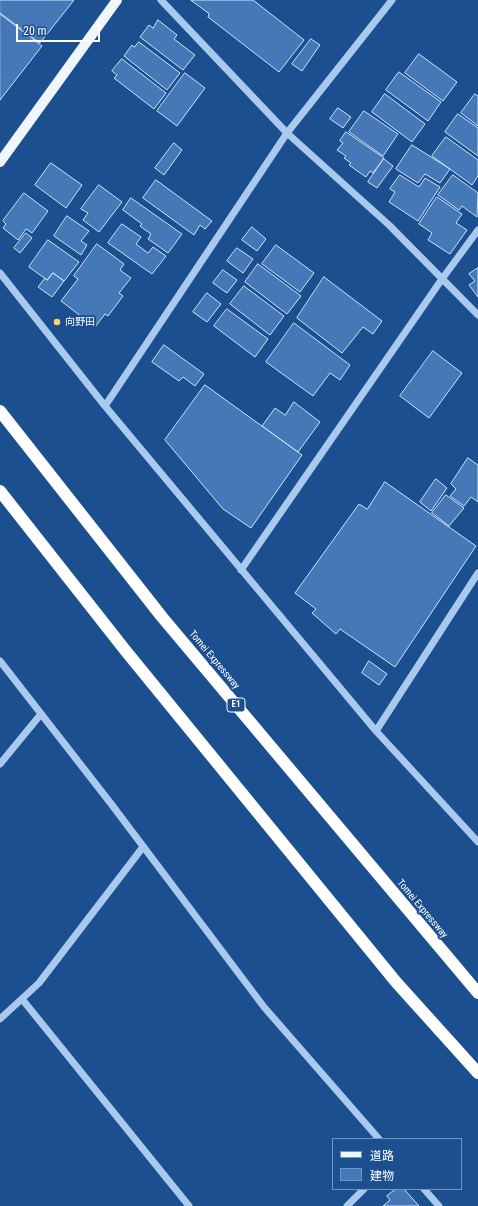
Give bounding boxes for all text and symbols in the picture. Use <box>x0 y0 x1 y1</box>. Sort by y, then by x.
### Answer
scale bar <box>18 16 102 42</box>
text: 20 m <box>23 24 47 38</box>
place label: 向野田 <box>65 316 95 328</box>
marker: 向野田 <box>52 317 62 327</box>
street label: Tomei Expressway <box>186 628 242 692</box>
road number: E1 <box>227 698 245 712</box>
street label: Tomei Expressway <box>394 877 450 941</box>
legend <box>332 1138 462 1190</box>
text: 道路 <box>370 1149 394 1163</box>
text: 建物 <box>370 1169 394 1183</box>

